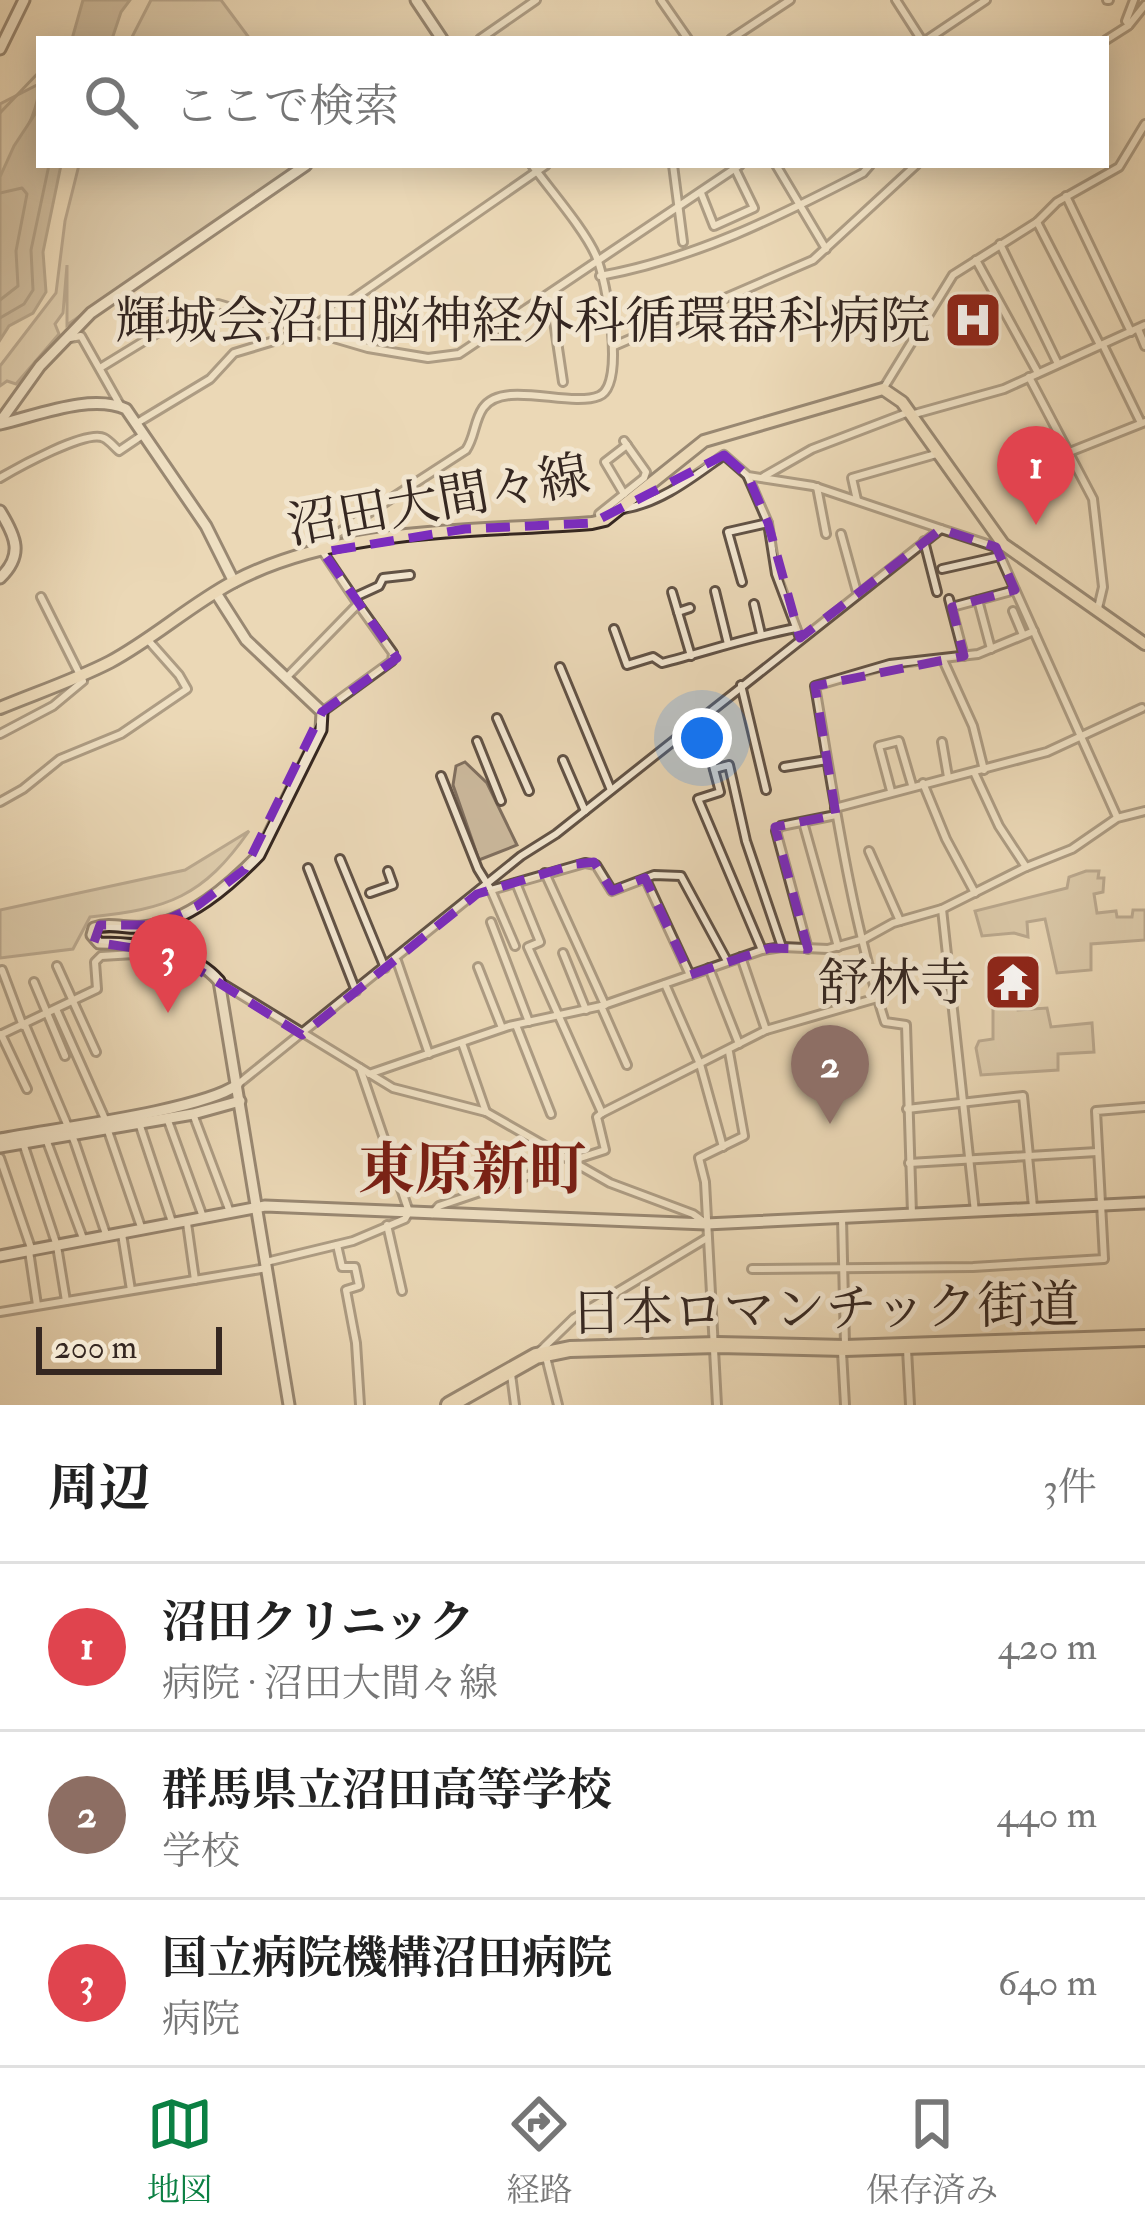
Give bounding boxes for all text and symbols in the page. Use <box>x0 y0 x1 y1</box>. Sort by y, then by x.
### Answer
search box <box>36 36 1109 168</box>
icon: search <box>78 69 144 135</box>
text: ここで検索 <box>174 79 399 135</box>
hospital icon: 輝城会沼田脳神経外科循環器科病院 <box>942 289 1004 351</box>
place label: 輝城会沼田脳神経外科循環器科病院 <box>115 290 931 354</box>
pin: 1 <box>997 426 1075 525</box>
street label: 沼田大間々線 <box>282 443 595 559</box>
your location <box>672 708 732 768</box>
pin: 3 <box>129 914 207 1013</box>
temple icon: 舒林寺 <box>982 951 1044 1013</box>
place label: 舒林寺 <box>818 952 971 1016</box>
pin: 2 <box>791 1025 869 1124</box>
district label: 東原新町 <box>358 1135 586 1207</box>
street label: 日本ロマンチック街道 <box>570 1274 1080 1346</box>
scale bar <box>36 1321 222 1374</box>
text: 200 m <box>54 1327 137 1368</box>
text: 周辺 <box>48 1457 150 1521</box>
text: 3件 <box>1043 1463 1097 1512</box>
text: 沼田クリニック <box>162 1595 474 1651</box>
text: 1 <box>80 1622 94 1671</box>
text: 420 m <box>998 1622 1097 1671</box>
text: 病院 · 沼田大間々線 <box>162 1659 498 1708</box>
text: 群馬県立沼田高等学校 <box>162 1763 612 1819</box>
text: 2 <box>77 1790 97 1839</box>
text: 440 m <box>996 1790 1097 1839</box>
text: 学校 <box>162 1827 240 1876</box>
text: 国立病院機構沼田病院 <box>162 1931 612 1987</box>
text: 3 <box>80 1958 94 2007</box>
text: 640 m <box>998 1958 1097 2007</box>
text: 病院 <box>162 1995 240 2044</box>
tab: 地図 <box>147 2091 213 2211</box>
tab: 経路 <box>506 2091 572 2211</box>
tab: 保存済み <box>866 2091 998 2211</box>

